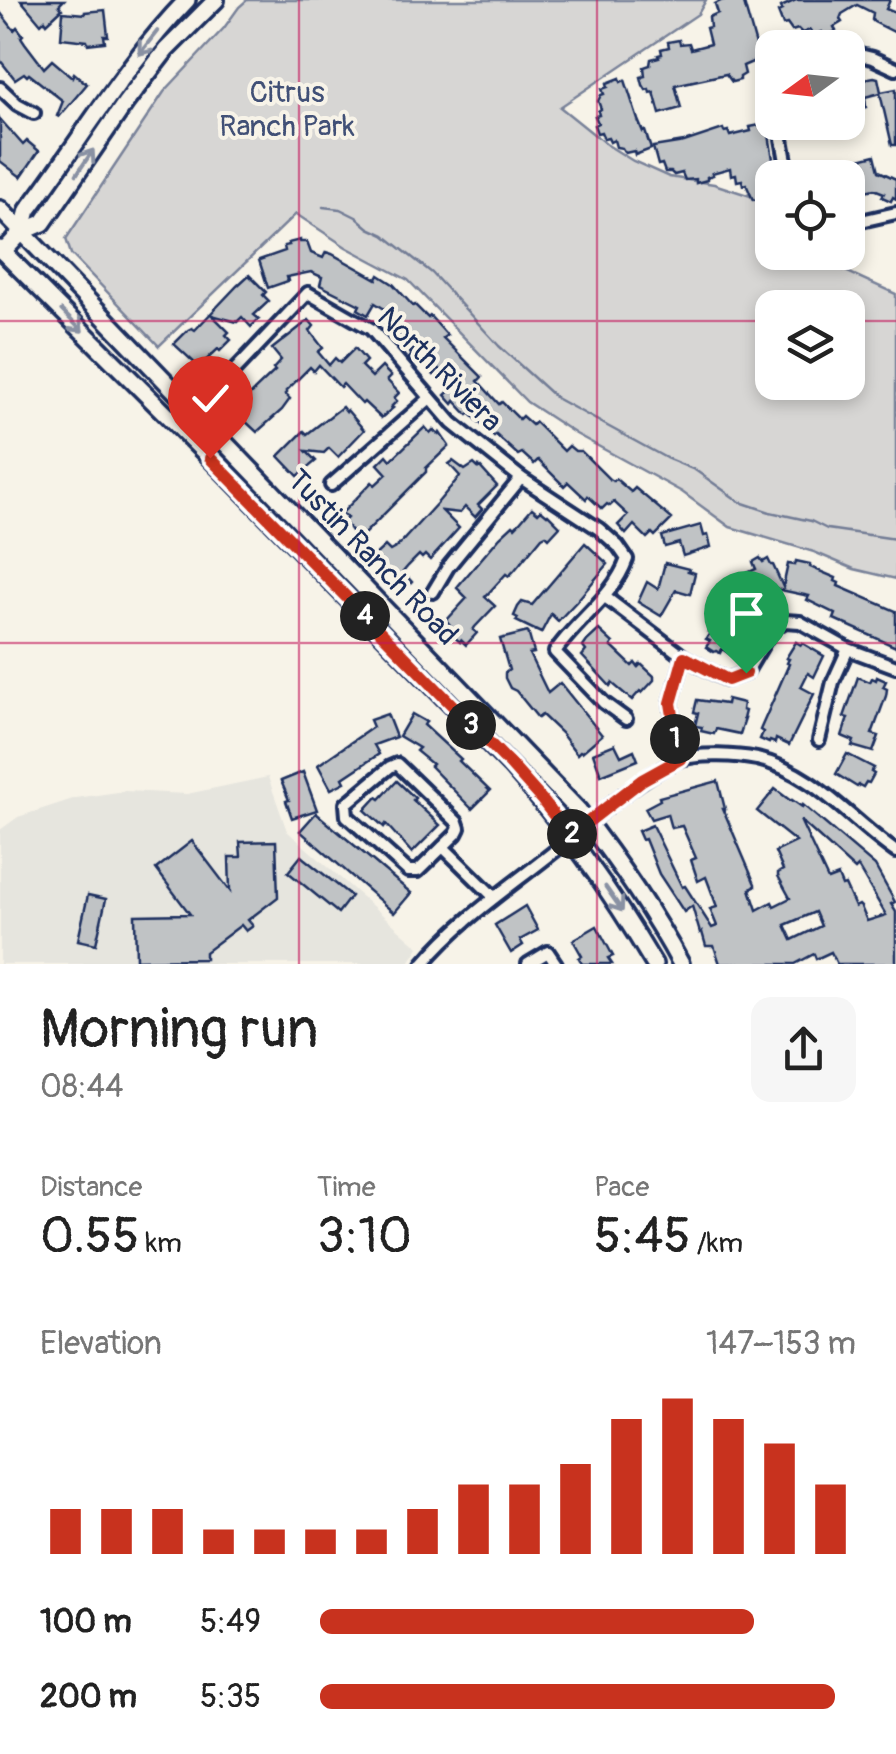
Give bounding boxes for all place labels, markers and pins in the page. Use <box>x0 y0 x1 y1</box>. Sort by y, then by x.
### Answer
pin <box>168 356 253 459</box>
pin <box>704 571 789 674</box>
pin: 4 <box>340 591 390 641</box>
pin: 3 <box>446 700 496 750</box>
pin: 1 <box>650 714 700 764</box>
pin: 2 <box>547 809 597 859</box>

